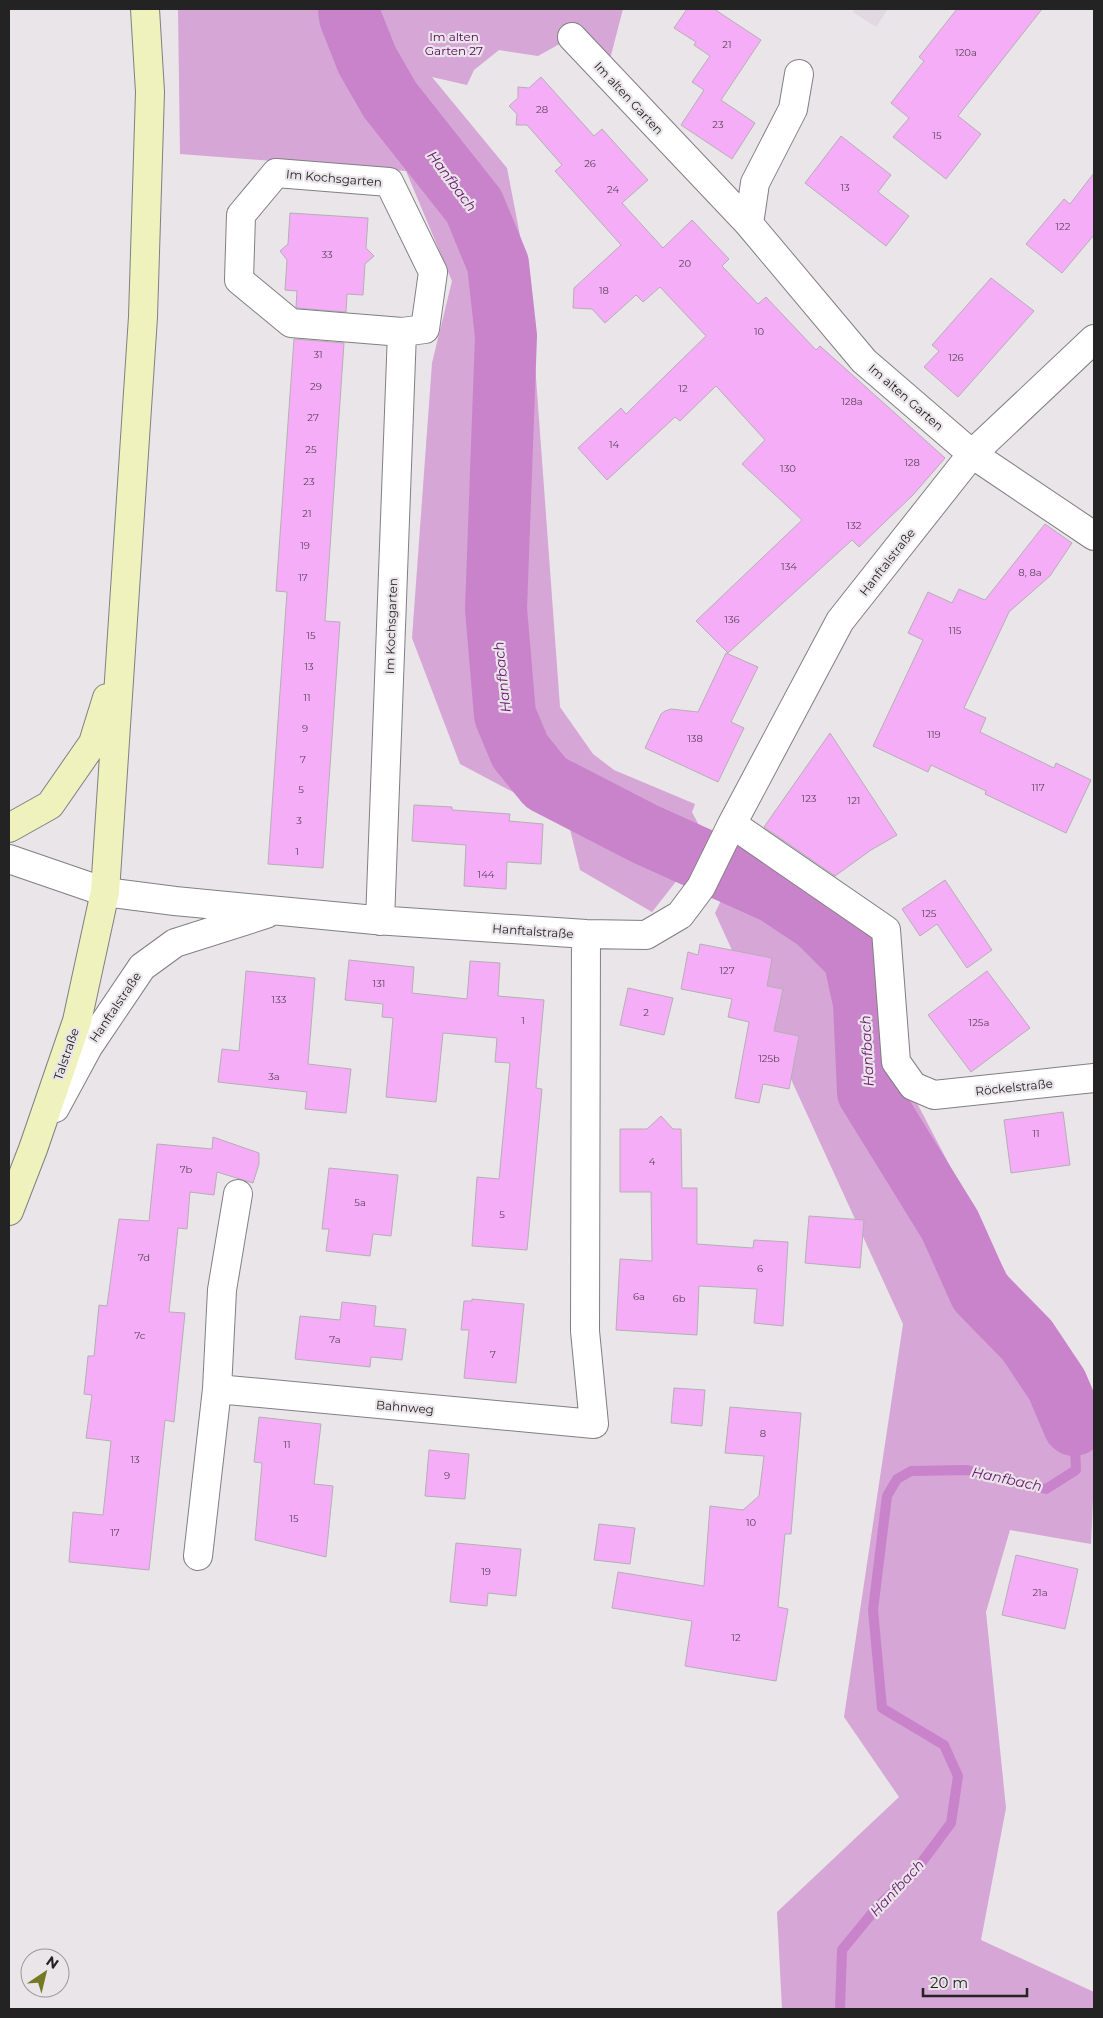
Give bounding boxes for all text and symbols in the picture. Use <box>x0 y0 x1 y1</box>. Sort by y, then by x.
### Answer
park label: Im alten Garten 27 <box>425 29 483 58</box>
house number: 21 <box>722 38 732 51</box>
house number: 120a <box>955 46 977 59</box>
street label: Im alten Garten <box>591 58 667 138</box>
house number: 28 <box>536 103 548 116</box>
house number: 23 <box>712 118 724 131</box>
house number: 15 <box>932 129 942 142</box>
water label: Hanfbach <box>423 147 481 215</box>
house number: 26 <box>584 157 596 170</box>
street label: Im Kochsgarten <box>285 166 383 190</box>
house number: 13 <box>840 181 850 194</box>
house number: 24 <box>607 183 619 196</box>
house number: 122 <box>1056 220 1071 233</box>
house number: 33 <box>321 248 333 261</box>
house number: 20 <box>679 257 692 270</box>
house number: 18 <box>599 284 609 297</box>
house number: 10 <box>754 325 764 338</box>
house number: 31 <box>313 348 323 361</box>
house number: 126 <box>948 351 964 364</box>
street label: Im alten Garten <box>866 360 946 434</box>
house number: 29 <box>310 380 322 393</box>
house number: 12 <box>678 382 688 395</box>
house number: 128a <box>841 395 863 408</box>
house number: 27 <box>307 411 319 424</box>
house number: 14 <box>609 438 619 451</box>
house number: 25 <box>305 443 317 456</box>
house number: 128 <box>904 456 920 469</box>
house number: 130 <box>780 462 796 475</box>
house number: 23 <box>303 475 315 488</box>
house number: 21 <box>302 507 312 520</box>
house number: 132 <box>847 519 862 532</box>
street label: Hanftalstraße <box>856 525 918 599</box>
house number: 19 <box>300 539 310 552</box>
house number: 134 <box>781 560 797 573</box>
house number: 8, 8a <box>1018 566 1042 579</box>
house number: 17 <box>298 571 308 584</box>
street label: Im Kochsgarten <box>382 578 400 674</box>
house number: 136 <box>724 613 740 626</box>
house number: 115 <box>949 624 962 637</box>
house number: 15 <box>306 629 316 642</box>
water label: Hanfbach <box>489 641 515 713</box>
house number: 13 <box>304 660 314 673</box>
house number: 11 <box>303 691 311 704</box>
house number: 9 <box>302 722 308 735</box>
house number: 119 <box>927 728 941 741</box>
house number: 138 <box>687 732 703 745</box>
house number: 7 <box>300 753 306 766</box>
house number: 117 <box>1031 781 1045 794</box>
house number: 5 <box>298 783 304 796</box>
house number: 123 <box>802 792 817 805</box>
house number: 121 <box>848 794 860 807</box>
house number: 3 <box>296 814 302 827</box>
house number: 1 <box>295 845 299 858</box>
house number: 144 <box>478 868 495 881</box>
house number: 125 <box>922 907 937 920</box>
street label: Hanftalstraße <box>492 921 574 941</box>
house number: 127 <box>719 964 735 977</box>
street label: Hanftalstraße <box>86 969 144 1045</box>
house number: 131 <box>373 977 385 990</box>
house number: 133 <box>272 993 287 1006</box>
house number: 2 <box>643 1006 649 1019</box>
house number: 1 <box>521 1014 525 1027</box>
water label: Hanfbach <box>856 1015 878 1087</box>
house number: 125a <box>969 1016 989 1029</box>
street label: Talstraße <box>50 1026 82 1082</box>
house number: 125b <box>758 1052 780 1065</box>
house number: 3a <box>268 1070 280 1083</box>
street label: Röckelstraße <box>975 1075 1053 1099</box>
house number: 11 <box>1032 1127 1040 1140</box>
house number: 4 <box>649 1155 656 1168</box>
house number: 7b <box>180 1163 193 1176</box>
house number: 5a <box>354 1196 366 1209</box>
house number: 5 <box>499 1208 505 1221</box>
house number: 7d <box>138 1251 150 1264</box>
house number: 6 <box>757 1262 763 1275</box>
house number: 6a <box>633 1290 645 1303</box>
house number: 6b <box>673 1292 686 1305</box>
house number: 7c <box>134 1329 146 1342</box>
house number: 7a <box>329 1333 341 1346</box>
house number: 7 <box>490 1348 496 1361</box>
street label: Bahnweg <box>375 1397 435 1417</box>
house number: 8 <box>760 1427 766 1440</box>
house number: 11 <box>283 1438 291 1451</box>
house number: 13 <box>130 1453 140 1466</box>
water label: Hanfbach <box>970 1463 1044 1495</box>
house number: 9 <box>444 1469 450 1482</box>
house number: 15 <box>289 1512 299 1525</box>
house number: 10 <box>746 1516 756 1529</box>
house number: 17 <box>110 1526 120 1539</box>
house number: 19 <box>481 1565 491 1578</box>
house number: 21a <box>1032 1586 1048 1599</box>
house number: 12 <box>731 1631 741 1644</box>
water label: Hanfbach <box>866 1856 928 1920</box>
north arrow <box>20 1948 70 1998</box>
text: N <box>43 1952 62 1973</box>
scale bar <box>923 1966 1027 1998</box>
text: 20 m <box>930 1973 968 1992</box>

